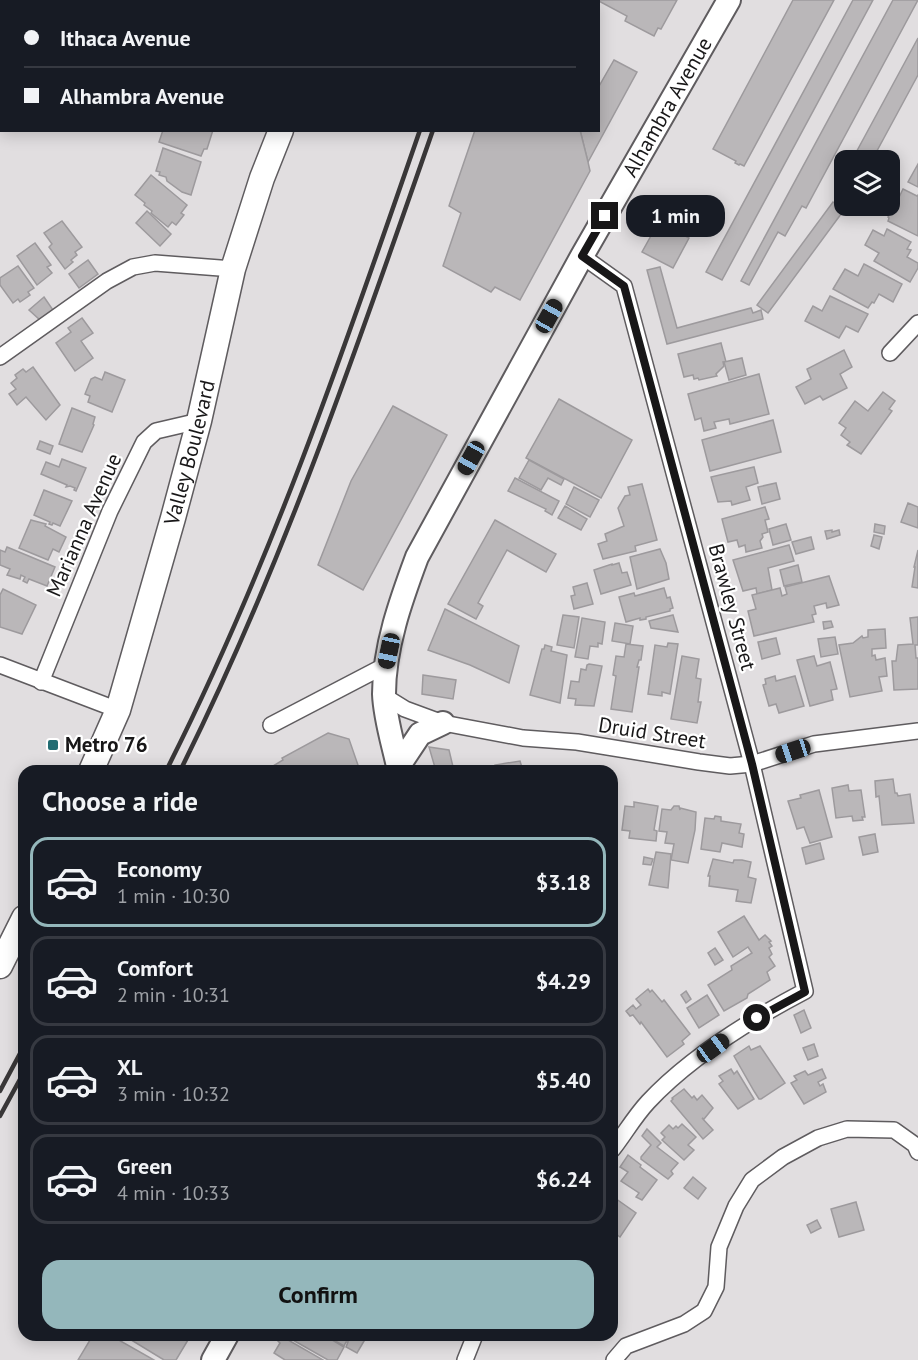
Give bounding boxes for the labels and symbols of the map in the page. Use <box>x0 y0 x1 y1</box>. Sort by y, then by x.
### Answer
street label: Alhambra Avenue <box>616 32 718 182</box>
callout: 1 min <box>626 195 725 237</box>
route end <box>591 202 618 229</box>
car <box>532 296 566 336</box>
street label: Valley Boulevard <box>157 377 221 529</box>
car <box>454 438 488 478</box>
street label: Marianna Avenue <box>40 449 127 601</box>
street label: Brawley Street <box>703 541 762 673</box>
car <box>376 632 402 670</box>
street label: Druid Street <box>596 711 708 754</box>
place label: Metro 76 <box>65 731 148 758</box>
car <box>773 737 813 765</box>
marker: Metro 76 <box>46 738 60 752</box>
route start <box>743 1004 770 1031</box>
car <box>693 1030 733 1066</box>

